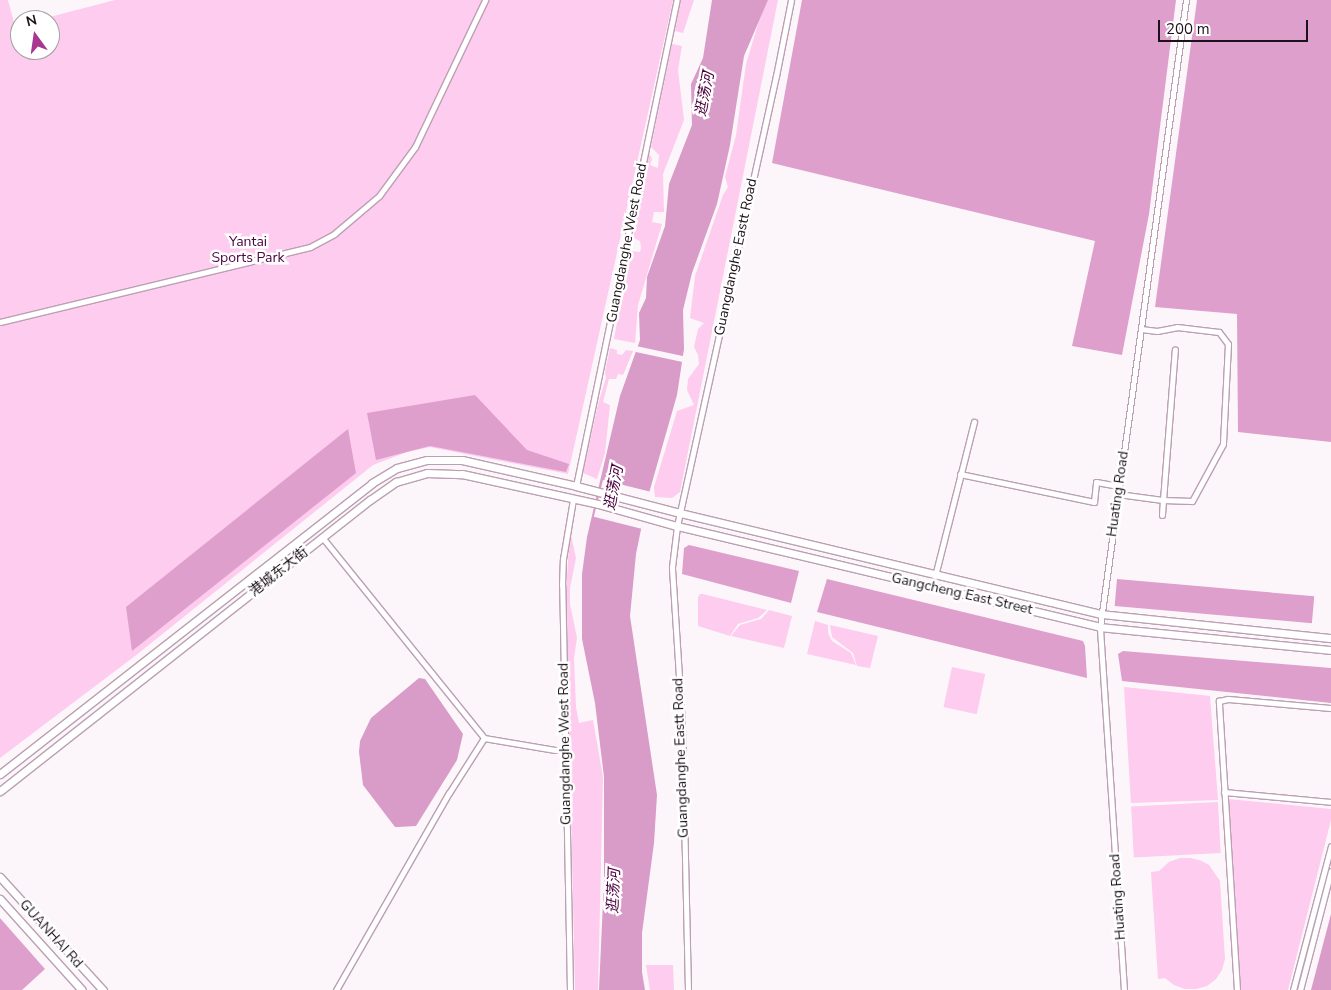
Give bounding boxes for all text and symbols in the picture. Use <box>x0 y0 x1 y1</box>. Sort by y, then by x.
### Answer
north arrow <box>10 10 60 60</box>
text: N <box>24 10 39 31</box>
scale bar <box>1161 10 1311 42</box>
text: 200 m <box>1166 19 1210 39</box>
water label: 逛荡河 <box>692 70 718 118</box>
street label: Guangdanghe West Road <box>603 162 651 324</box>
street label: Guangdanghe Eastt Road <box>711 177 761 337</box>
park label: Yantai Sports Park <box>211 234 285 266</box>
street label: Huating Road <box>1104 450 1132 538</box>
water label: 逛荡河 <box>601 464 627 512</box>
street label: 港城东大街 <box>246 544 312 600</box>
street label: Gangcheng East Street <box>890 570 1034 618</box>
street label: Guangdanghe West Road <box>555 663 575 825</box>
street label: Guangdanghe Eastt Road <box>670 678 692 838</box>
street label: Huating Road <box>1107 853 1129 941</box>
water label: 逛荡河 <box>604 868 624 914</box>
street label: GUANHAI Rd <box>16 896 86 972</box>

